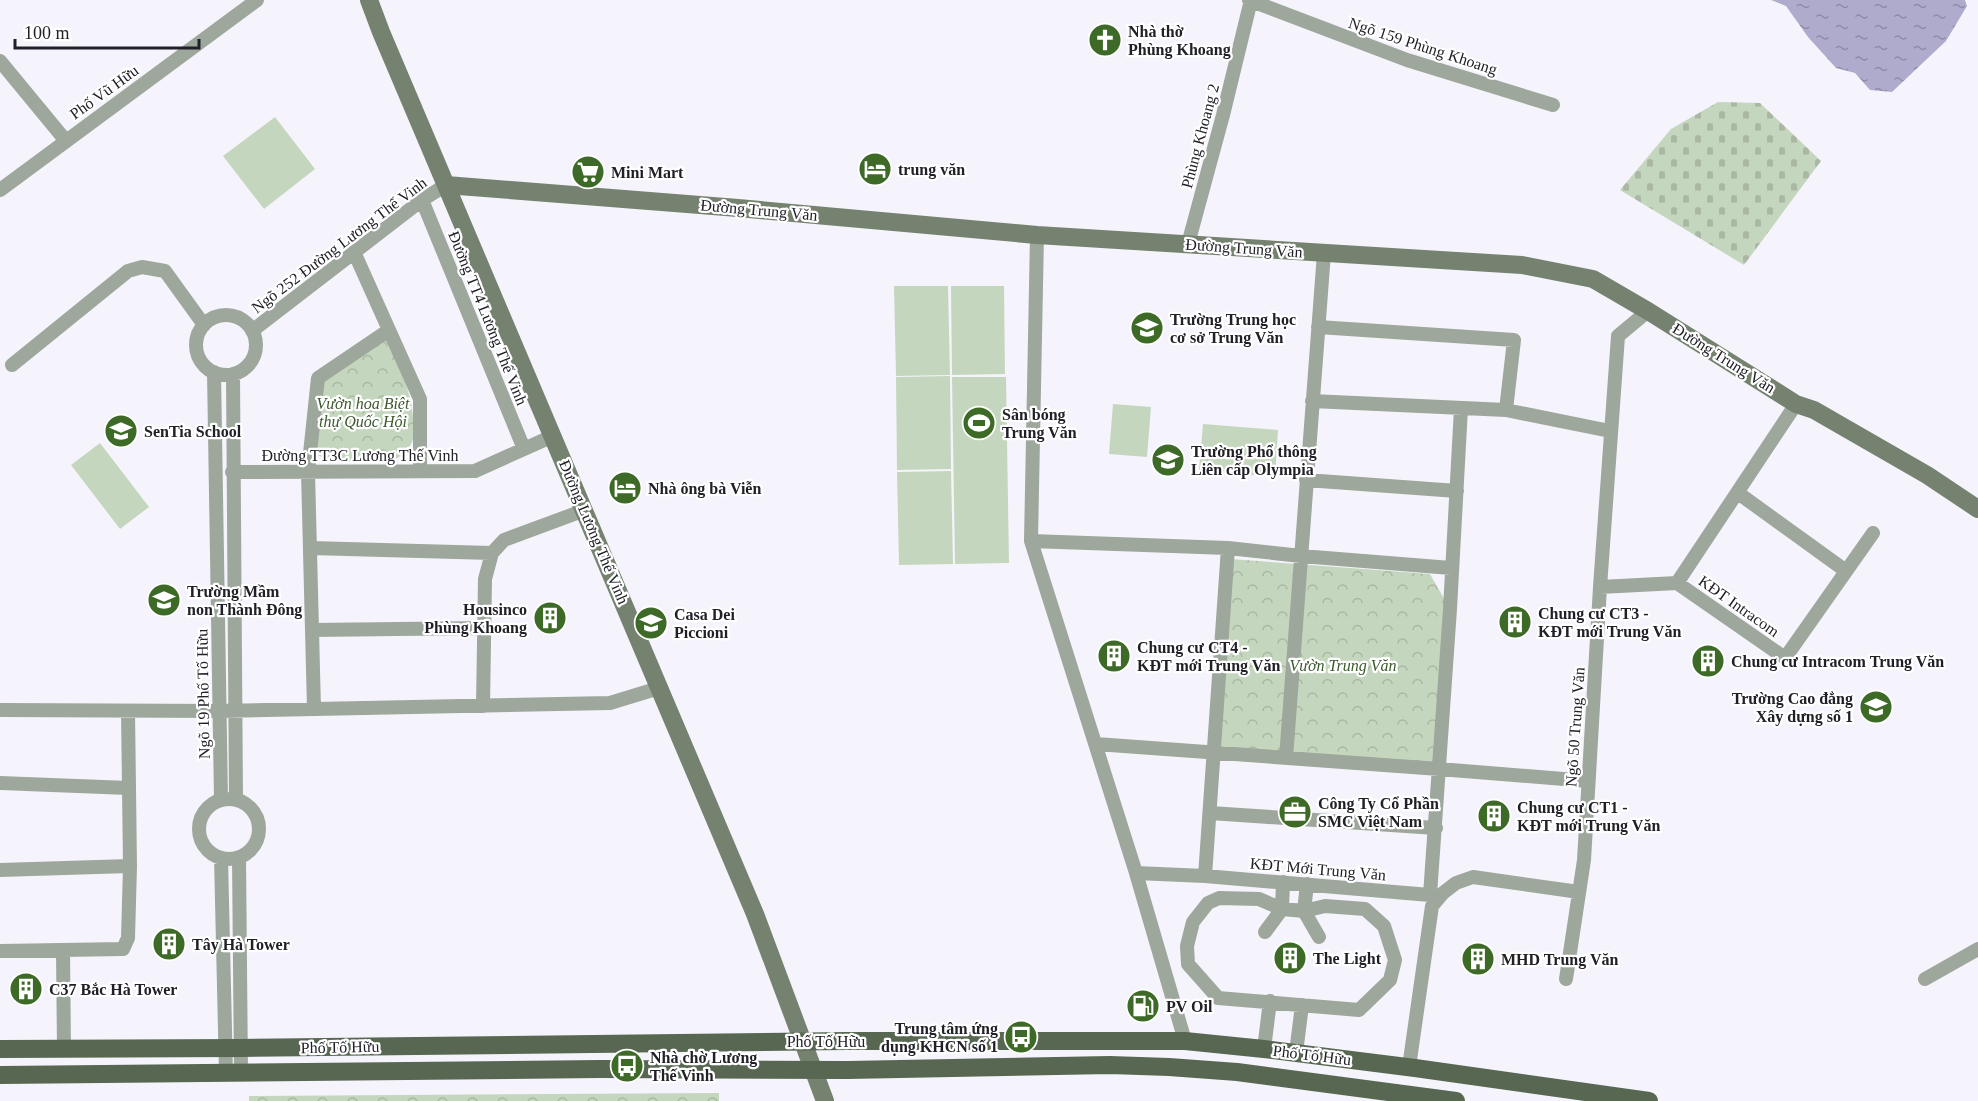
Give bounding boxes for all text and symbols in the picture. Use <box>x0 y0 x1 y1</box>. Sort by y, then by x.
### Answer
scale bar <box>15 12 200 50</box>
street label: Ngõ 159 Phùng Khoang <box>1346 14 1499 79</box>
church icon: Nhà thờ Phùng Khoang <box>1087 22 1123 58</box>
text: 100 m <box>24 23 70 43</box>
place label: Nhà thờ Phùng Khoang <box>1128 23 1231 59</box>
street label: Phố Vũ Hữu <box>66 61 142 123</box>
street label: Phùng Khoang 2 <box>1178 82 1223 190</box>
hotel icon: trung văn <box>857 151 893 187</box>
supermarket icon: Mini Mart <box>570 154 606 190</box>
place label: trung văn <box>898 161 965 179</box>
place label: Mini Mart <box>611 164 684 181</box>
street label: Ngõ 252 Đường Lương Thế Vinh <box>248 174 430 317</box>
street label: Đường Trung Văn <box>700 196 818 225</box>
street label: Đường TT4 Lương Thế Vinh <box>444 229 531 408</box>
street label: Đường Trung Văn <box>1185 235 1303 262</box>
school or university icon: Trường Trung học cơ sở Trung Văn <box>1129 310 1165 346</box>
place label: Trường Trung học cơ sở Trung Văn <box>1170 311 1296 347</box>
street label: Đường Trung Văn <box>1669 320 1778 397</box>
park label: Vườn hoa Biệt thự Quốc Hội <box>317 395 410 430</box>
sports icon: Sân bóng Trung Văn <box>961 405 997 441</box>
place label: Sân bóng Trung Văn <box>1002 406 1077 442</box>
school or university icon: SenTia School <box>103 413 139 449</box>
place label: SenTia School <box>144 423 242 440</box>
school or university icon: Trường Phổ thông Liên cấp Olympia <box>1150 442 1186 478</box>
place label: Trường Phổ thông Liên cấp Olympia <box>1191 443 1317 479</box>
street label: Đường TT3C Lương Thế Vinh <box>262 447 458 465</box>
street label: Đường Lương Thế Vinh <box>555 457 632 607</box>
hotel icon: Nhà ông bà Viễn <box>607 470 643 506</box>
place label: Nhà ông bà Viễn <box>648 480 761 498</box>
street label: KĐT Intracom <box>1695 572 1783 640</box>
school or university icon: Trường Mầm non Thành Đông <box>146 582 182 618</box>
place label: Trường Mầm non Thành Đông <box>187 583 302 619</box>
building icon: Housinco Phùng Khoang <box>532 600 568 636</box>
place label: Housinco Phùng Khoang <box>424 601 527 637</box>
building icon: Chung cư CT3 - KĐT mới Trung Văn <box>1497 604 1533 640</box>
school or university icon: Casa Dei Piccioni <box>633 605 669 641</box>
place label: Chung cư CT3 - KĐT mới Trung Văn <box>1538 605 1681 641</box>
place label: Casa Dei Piccioni <box>674 606 735 641</box>
street label: Ngõ 19 Phố Tố Hữu <box>193 629 214 759</box>
building icon: Chung cư CT4 - KĐT mới Trung Văn <box>1096 638 1132 674</box>
place label: Chung cư CT4 - KĐT mới Trung Văn <box>1137 639 1280 675</box>
building icon: Chung cư Intracom Trung Văn <box>1690 643 1726 679</box>
place label: Chung cư Intracom Trung Văn <box>1731 653 1944 671</box>
park label: Vườn Trung Văn <box>1289 657 1397 675</box>
street label: Ngõ 50 Trung Văn <box>1562 666 1589 788</box>
school or university icon: Trường Cao đẳng Xây dựng số 1 <box>1858 689 1894 725</box>
place label: Trường Cao đẳng Xây dựng số 1 <box>1732 690 1853 726</box>
office icon: Công Ty Cổ Phần SMC Việt Nam <box>1277 794 1313 830</box>
place label: Công Ty Cổ Phần SMC Việt Nam <box>1318 795 1439 831</box>
building icon: Chung cư CT1 - KĐT mới Trung Văn <box>1476 798 1512 834</box>
place label: Chung cư CT1 - KĐT mới Trung Văn <box>1517 799 1660 835</box>
street label: KĐT Mới Trung Văn <box>1249 855 1387 884</box>
building icon: Tây Hà Tower <box>151 926 187 962</box>
place label: Tây Hà Tower <box>192 936 290 954</box>
building icon: The Light <box>1272 940 1308 976</box>
building icon: MHD Trung Văn <box>1460 941 1496 977</box>
place label: The Light <box>1313 950 1382 968</box>
place label: MHD Trung Văn <box>1501 951 1618 969</box>
building icon: C37 Bắc Hà Tower <box>8 971 44 1007</box>
place label: C37 Bắc Hà Tower <box>49 981 177 998</box>
fuel station icon: PV Oil <box>1125 988 1161 1024</box>
place label: PV Oil <box>1166 998 1213 1015</box>
bus stop icon: Trung tâm ứng dụng KHCN số 1 <box>1003 1019 1039 1055</box>
place label: Trung tâm ứng dụng KHCN số 1 <box>881 1020 998 1056</box>
street label: Phố Tố Hữu <box>787 1033 865 1050</box>
street label: Phố Tố Hữu <box>301 1038 379 1056</box>
street label: Phố Tố Hữu <box>1272 1042 1352 1068</box>
bus stop icon: Nhà chờ Lương Thế Vinh <box>609 1048 645 1084</box>
place label: Nhà chờ Lương Thế Vinh <box>650 1049 757 1084</box>

